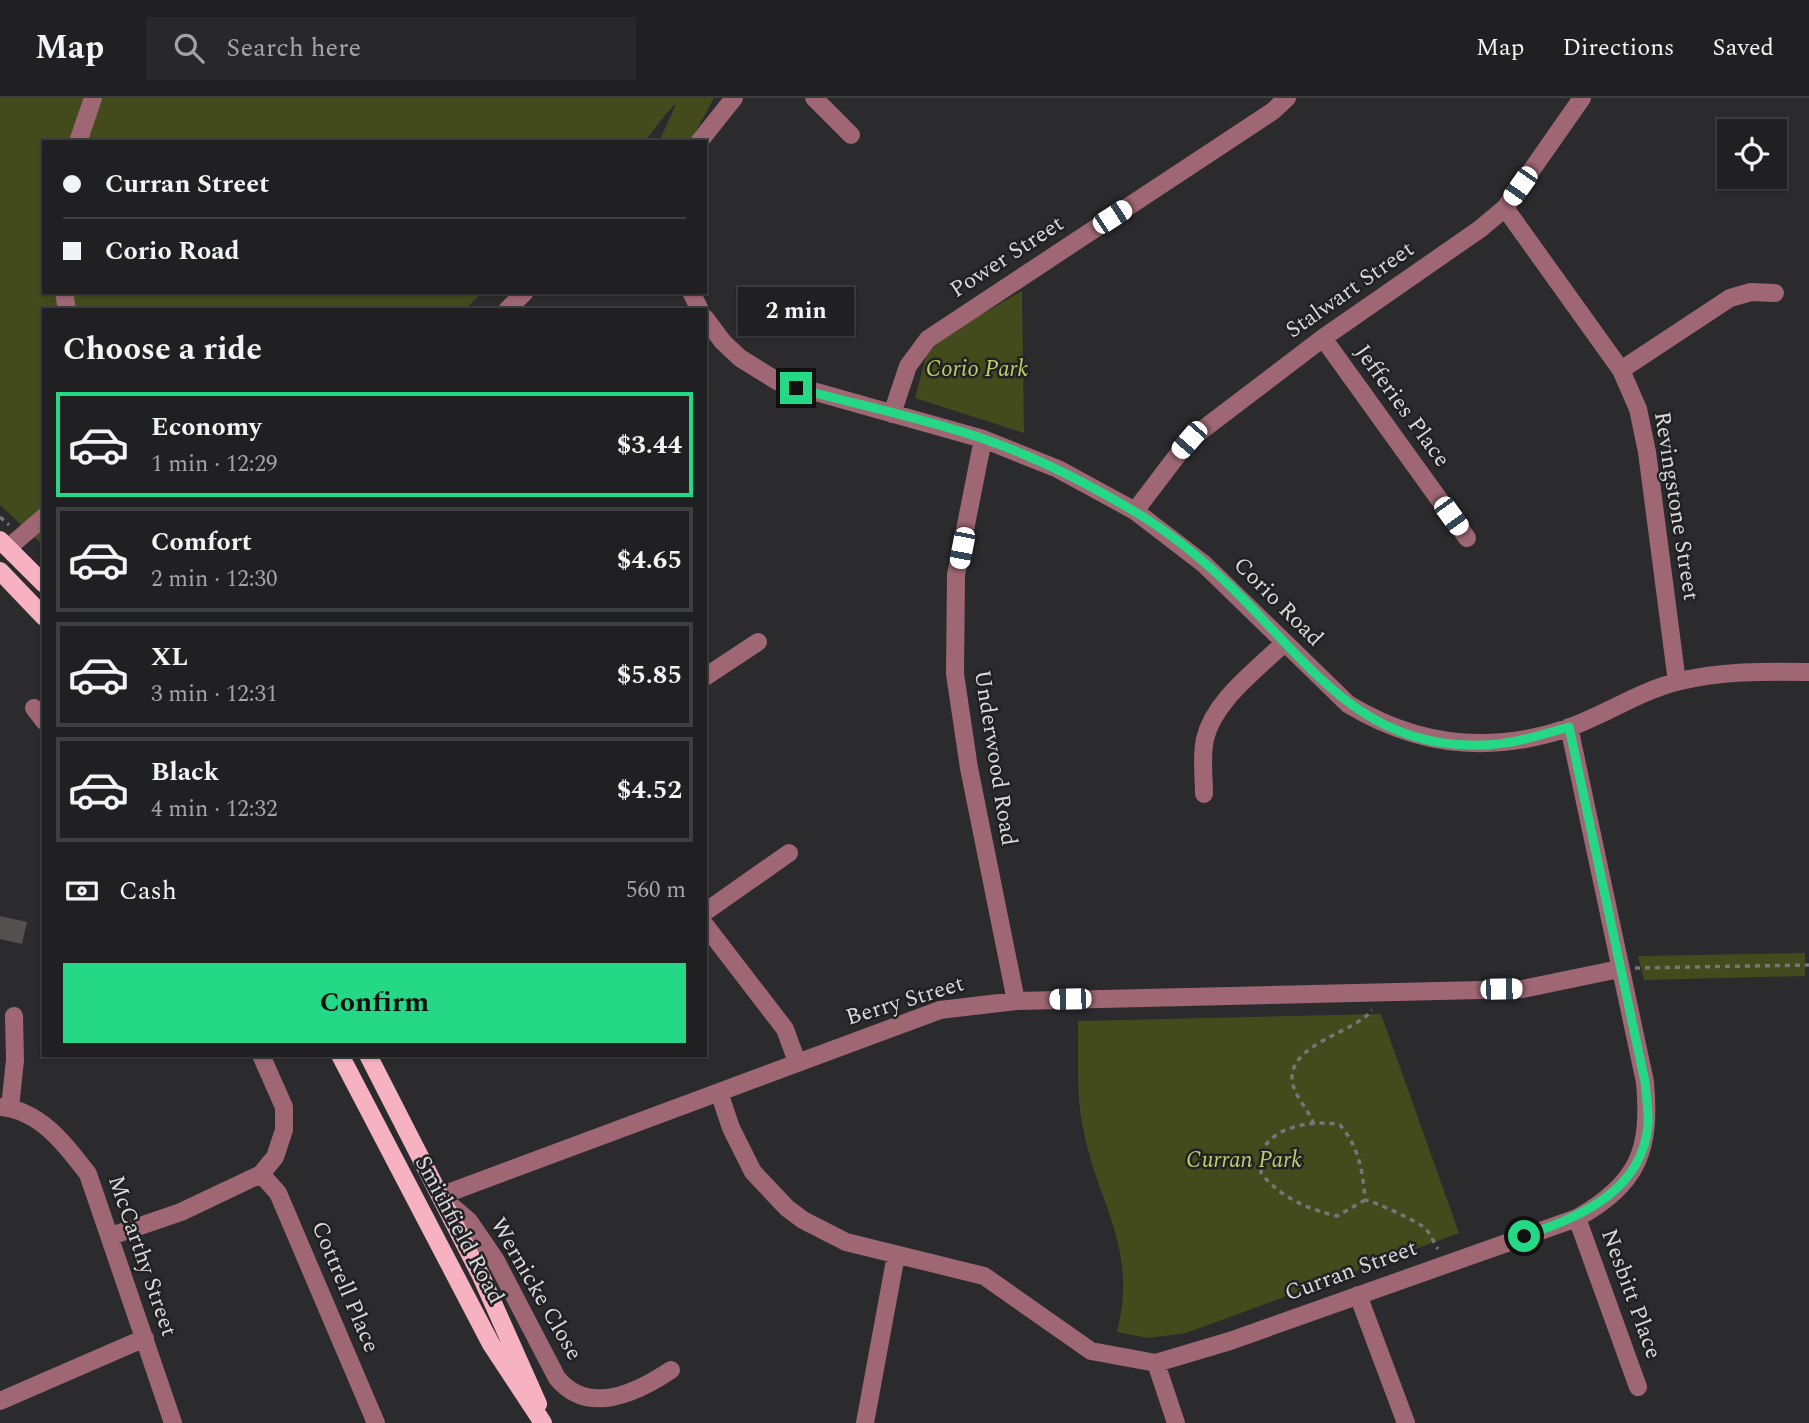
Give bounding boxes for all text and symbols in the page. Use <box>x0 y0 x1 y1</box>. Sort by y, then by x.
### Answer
search box <box>146 17 636 80</box>
text: Map <box>35 23 104 73</box>
text: Search here <box>226 28 361 68</box>
icon: search <box>170 29 208 67</box>
text: Map <box>1476 30 1524 66</box>
text: Directions <box>1562 30 1674 66</box>
text: Saved <box>1712 30 1774 66</box>
map controls <box>1717 119 1787 189</box>
button: locate <box>1717 119 1787 189</box>
car <box>1500 163 1541 209</box>
text: Curran Street <box>105 164 269 204</box>
car <box>1089 197 1136 237</box>
street label: Power Street <box>943 207 1071 307</box>
text: Corio Road <box>105 231 240 271</box>
street label: Stalwart Street <box>1278 233 1422 347</box>
callout: 2 min <box>738 286 854 336</box>
text: 2 min <box>765 294 827 329</box>
text: Choose a ride <box>63 325 262 374</box>
street label: Jefferies Place <box>1345 337 1459 475</box>
park label: Corio Park <box>926 352 1029 387</box>
route end <box>780 372 812 404</box>
text: Economy <box>151 407 261 447</box>
street label: Revingstone Street <box>1644 409 1708 603</box>
icon: car <box>67 413 130 476</box>
car <box>1168 417 1211 463</box>
text: $3.44 <box>617 425 682 465</box>
text: 1 min · 12:29 <box>151 447 278 482</box>
car <box>1431 493 1472 539</box>
text: Comfort <box>151 522 252 562</box>
car <box>948 525 977 571</box>
icon: car <box>67 528 130 591</box>
text: $4.65 <box>617 540 682 580</box>
street label: Corio Road <box>1225 549 1331 655</box>
text: 2 min · 12:30 <box>151 562 278 597</box>
text: XL <box>151 637 188 677</box>
icon: car <box>67 643 130 706</box>
text: $5.85 <box>617 655 682 695</box>
street label: Underwood Road <box>964 668 1026 849</box>
text: 3 min · 12:31 <box>151 677 278 712</box>
text: Black <box>151 752 219 792</box>
icon: car <box>67 758 130 821</box>
text: $4.52 <box>617 770 682 810</box>
text: 4 min · 12:32 <box>151 792 278 827</box>
text: Cash <box>119 871 177 911</box>
icon: cash <box>63 872 101 910</box>
text: 560 m <box>626 873 686 908</box>
button: Confirm <box>63 963 686 1043</box>
street label: Berry Street <box>842 966 968 1036</box>
car <box>1480 978 1523 1000</box>
car <box>1049 988 1092 1010</box>
park label: Curran Park <box>1186 1143 1302 1178</box>
street label: Smithfield Road <box>405 1149 513 1311</box>
street label: McCarthy Street <box>98 1171 186 1341</box>
street label: Wernicke Close <box>481 1211 591 1367</box>
street label: Cottrell Place <box>302 1216 388 1358</box>
route start <box>1508 1220 1540 1252</box>
street label: Nesbitt Place <box>1591 1224 1671 1364</box>
street label: Curran Street <box>1280 1231 1422 1311</box>

